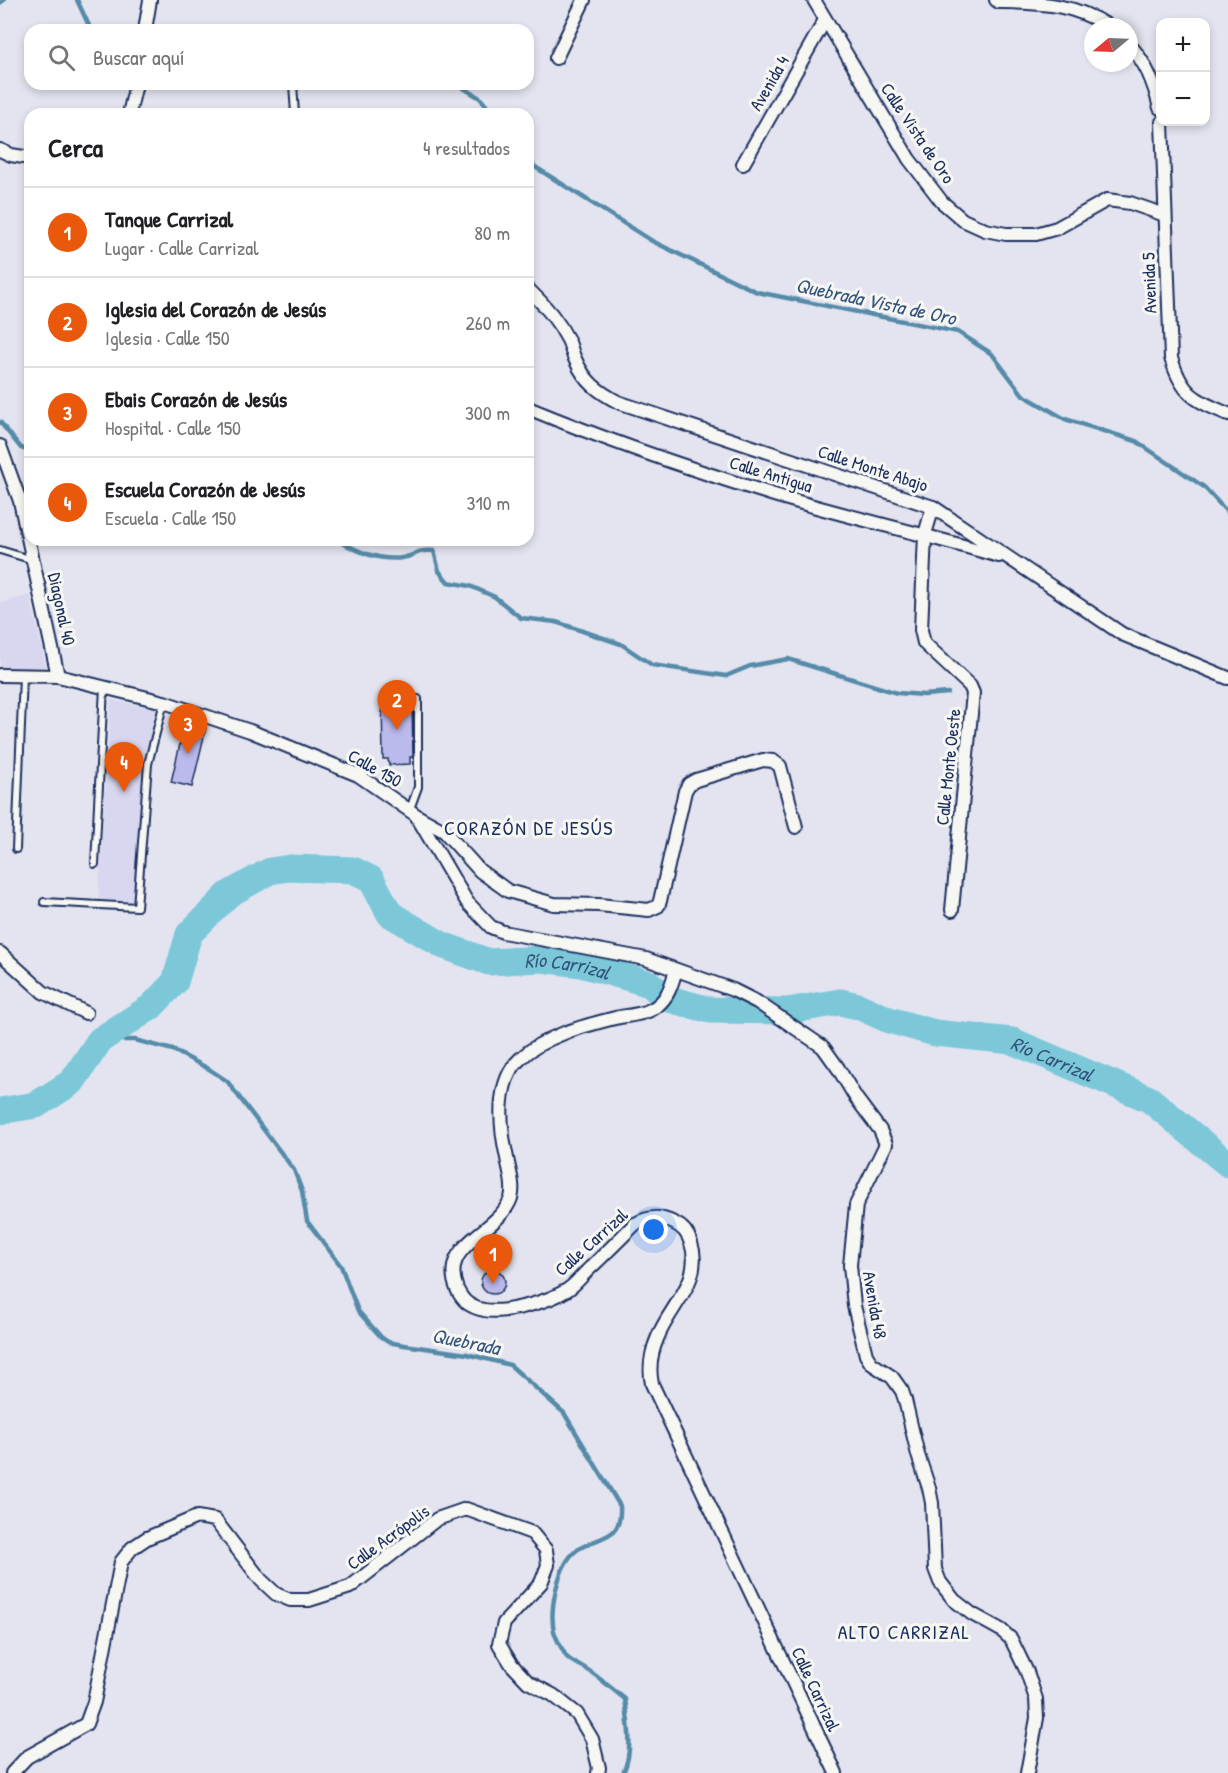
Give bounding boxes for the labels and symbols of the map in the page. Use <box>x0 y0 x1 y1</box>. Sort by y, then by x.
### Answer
north arrow <box>1084 18 1138 72</box>
street label: Avenida 4 <box>743 50 795 115</box>
street label: Calle Vista de Oro <box>875 78 961 188</box>
street label: Avenida 5 <box>1135 252 1163 314</box>
water label: Quebrada Vista de Oro <box>793 271 960 332</box>
street label: Calle Monte Abajo <box>815 438 931 498</box>
street label: Calle Antigua <box>727 450 815 498</box>
street label: Diagonal 40 <box>42 570 82 648</box>
pin: 2 <box>378 680 416 730</box>
pin: 3 <box>168 704 207 754</box>
street label: Calle Monte Oeste <box>929 707 967 827</box>
pin: 4 <box>104 742 144 792</box>
street label: Calle 150 <box>343 743 407 793</box>
district label: CORAZÓN DE JESÚS <box>444 814 614 841</box>
water label: Río Carrizal <box>523 945 615 986</box>
water label: Río Carrizal <box>1007 1029 1099 1088</box>
street label: Calle Carrizal <box>549 1202 633 1282</box>
your location <box>639 1215 668 1244</box>
pin: 1 <box>474 1234 512 1284</box>
street label: Avenida 48 <box>857 1269 893 1341</box>
water label: Quebrada <box>430 1321 504 1361</box>
street label: Calle Acrópolis <box>342 1498 434 1576</box>
district label: ALTO CARRIZAL <box>838 1618 970 1645</box>
street label: Calle Carrizal <box>786 1643 847 1735</box>

